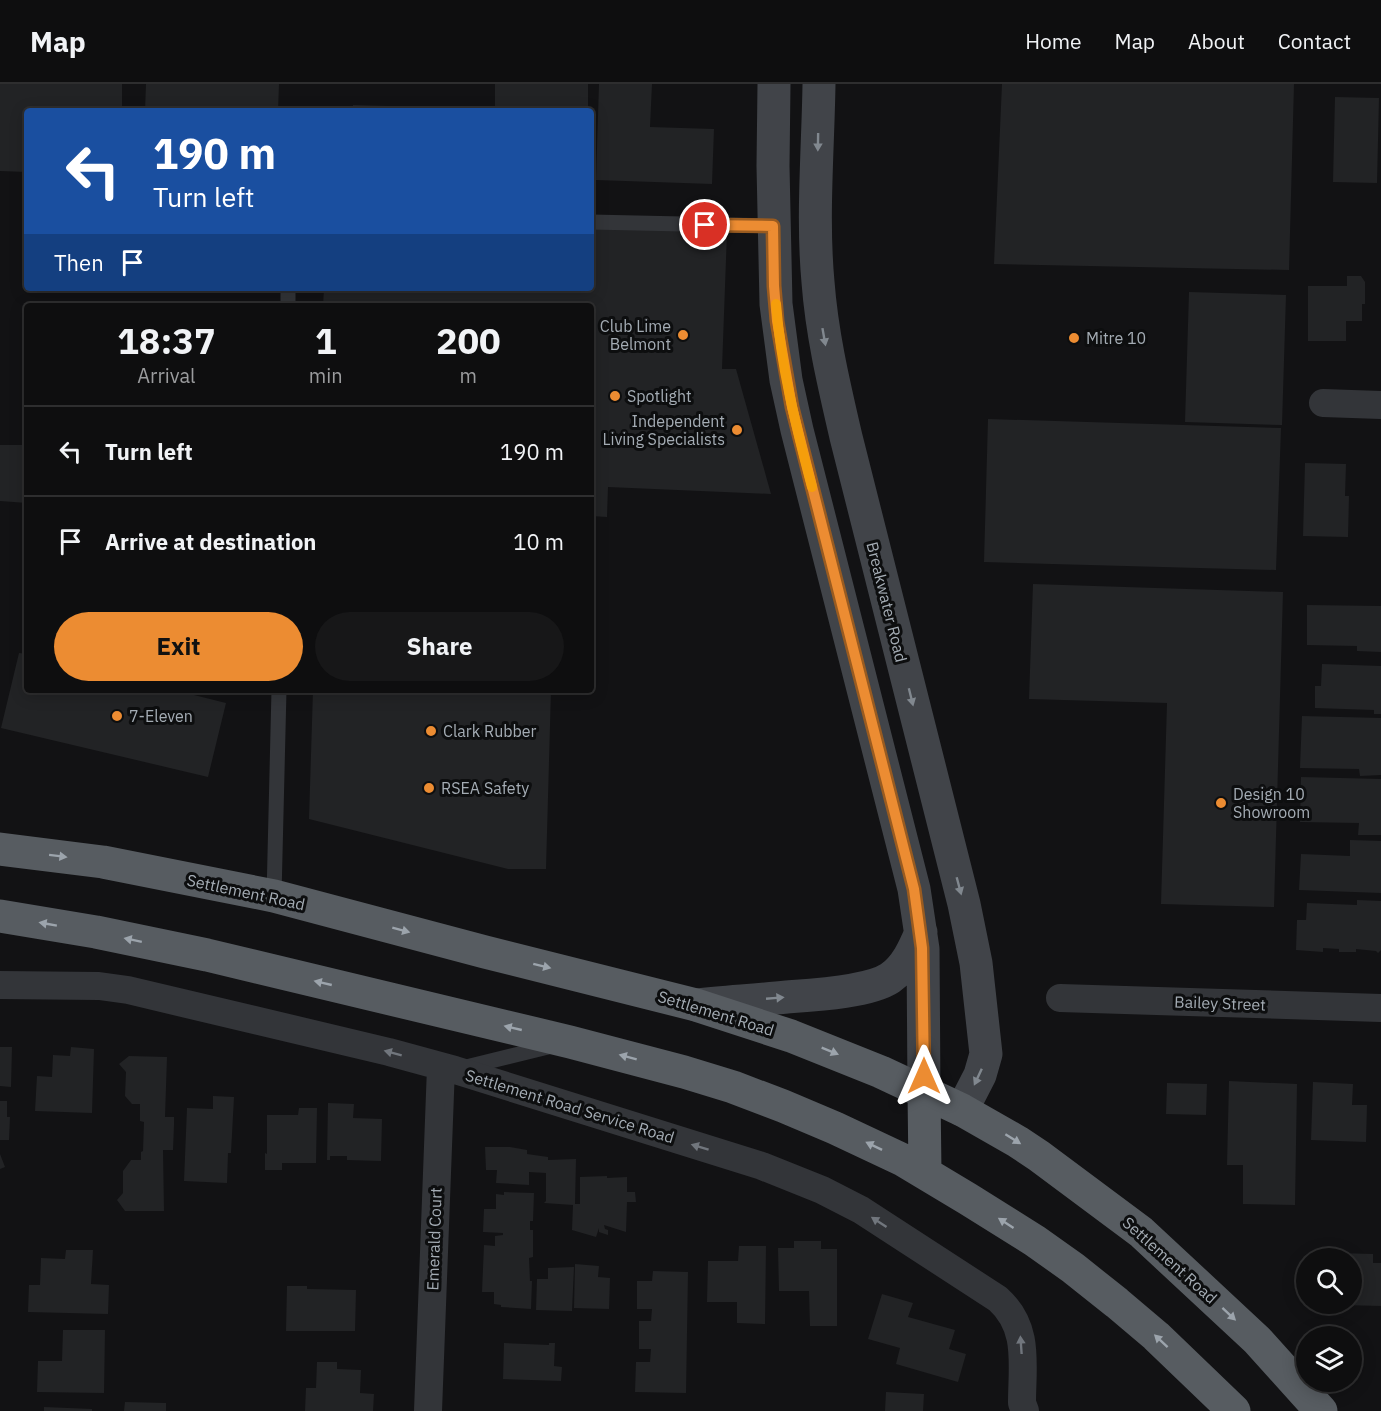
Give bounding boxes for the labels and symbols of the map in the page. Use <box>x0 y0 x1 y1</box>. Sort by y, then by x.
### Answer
one-way arrow <box>813 133 823 152</box>
pin <box>679 199 730 250</box>
place label: Club Lime Belmont <box>600 316 671 354</box>
marker: Club Lime Belmont <box>676 328 690 342</box>
one-way arrow <box>820 328 829 347</box>
place label: Mitre 10 <box>1086 328 1146 348</box>
marker: Mitre 10 <box>1067 331 1081 345</box>
place label: Spotlight <box>627 386 692 406</box>
marker: Spotlight <box>608 389 622 403</box>
place label: Independent Living Specialists <box>602 411 725 449</box>
marker: Independent Living Specialists <box>730 423 744 437</box>
street label: Breakwater Road <box>862 540 912 664</box>
one-way arrow <box>906 688 916 706</box>
place label: 7-Eleven <box>129 706 193 726</box>
marker: 7-Eleven <box>110 709 124 723</box>
place label: Clark Rubber <box>443 721 537 741</box>
marker: Clark Rubber <box>424 724 438 738</box>
place label: RSEA Safety <box>441 778 529 798</box>
marker: RSEA Safety <box>422 781 436 795</box>
place label: Design 10 Showroom <box>1233 784 1310 822</box>
marker: Design 10 Showroom <box>1214 796 1228 810</box>
one-way arrow <box>49 852 68 861</box>
street label: Settlement Road <box>185 870 307 914</box>
one-way arrow <box>955 877 964 895</box>
one-way arrow <box>38 920 57 929</box>
one-way arrow <box>392 926 410 935</box>
one-way arrow <box>123 935 142 944</box>
one-way arrow <box>533 961 551 971</box>
one-way arrow <box>314 977 332 987</box>
street label: Settlement Road <box>656 986 776 1040</box>
street label: Bailey Street <box>1174 991 1266 1015</box>
one-way arrow <box>765 993 784 1003</box>
one-way arrow <box>503 1023 522 1033</box>
position arrow <box>892 1044 956 1108</box>
one-way arrow <box>822 1046 840 1056</box>
one-way arrow <box>384 1048 402 1058</box>
one-way arrow <box>619 1052 637 1061</box>
street label: Settlement Road Service Road <box>463 1065 677 1147</box>
one-way arrow <box>973 1068 983 1086</box>
one-way arrow <box>1005 1134 1021 1145</box>
one-way arrow <box>865 1141 882 1151</box>
one-way arrow <box>691 1142 709 1151</box>
street label: Emerald Court <box>422 1187 446 1291</box>
street label: Settlement Road <box>1119 1212 1221 1308</box>
one-way arrow <box>871 1216 887 1227</box>
one-way arrow <box>998 1218 1015 1229</box>
one-way arrow <box>1222 1307 1237 1321</box>
one-way arrow <box>1154 1334 1169 1348</box>
one-way arrow <box>1017 1335 1026 1354</box>

